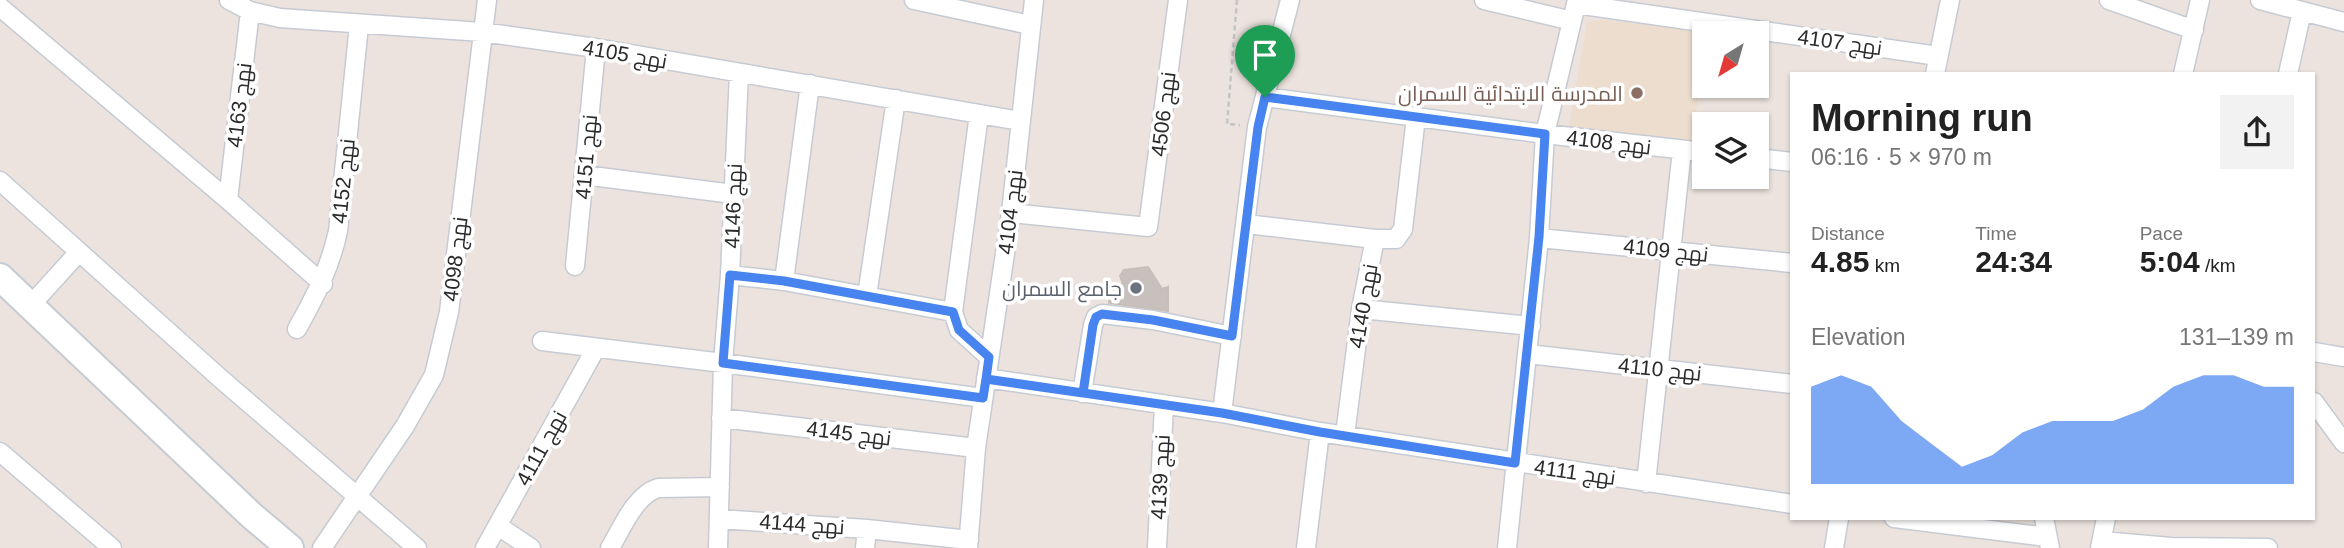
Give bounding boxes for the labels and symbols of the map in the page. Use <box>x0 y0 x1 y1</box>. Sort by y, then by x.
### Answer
north arrow <box>1692 21 1769 98</box>
pin <box>1235 25 1295 97</box>
street label: نهج 4107 <box>1796 25 1884 62</box>
street label: نهج 4105 <box>581 35 669 76</box>
street label: نهج 4163 <box>222 61 259 149</box>
street label: نهج 4506 <box>1146 70 1183 158</box>
place label: المدرسة الابتدائية السمران <box>1398 82 1623 107</box>
marker: المدرسة الابتدائية السمران <box>1629 85 1645 101</box>
street label: نهج 4151 <box>571 114 604 201</box>
street label: نهج 4108 <box>1565 125 1653 162</box>
street label: نهج 4152 <box>327 137 362 225</box>
street label: نهج 4146 <box>720 163 749 249</box>
street label: نهج 4104 <box>993 168 1030 256</box>
street label: نهج 4098 <box>438 215 475 303</box>
street label: نهج 4109 <box>1622 234 1710 269</box>
street label: نهج 4140 <box>1344 262 1385 350</box>
place label: جامع السمران <box>1002 277 1122 303</box>
marker: جامع السمران <box>1128 280 1144 296</box>
street label: نهج 4110 <box>1617 353 1703 388</box>
street label: نهج 4111 <box>511 407 574 491</box>
street label: نهج 4145 <box>805 416 893 453</box>
street label: نهج 4139 <box>1146 434 1177 520</box>
street label: نهج 4111 <box>1532 455 1617 492</box>
street label: نهج 4144 <box>758 510 845 541</box>

